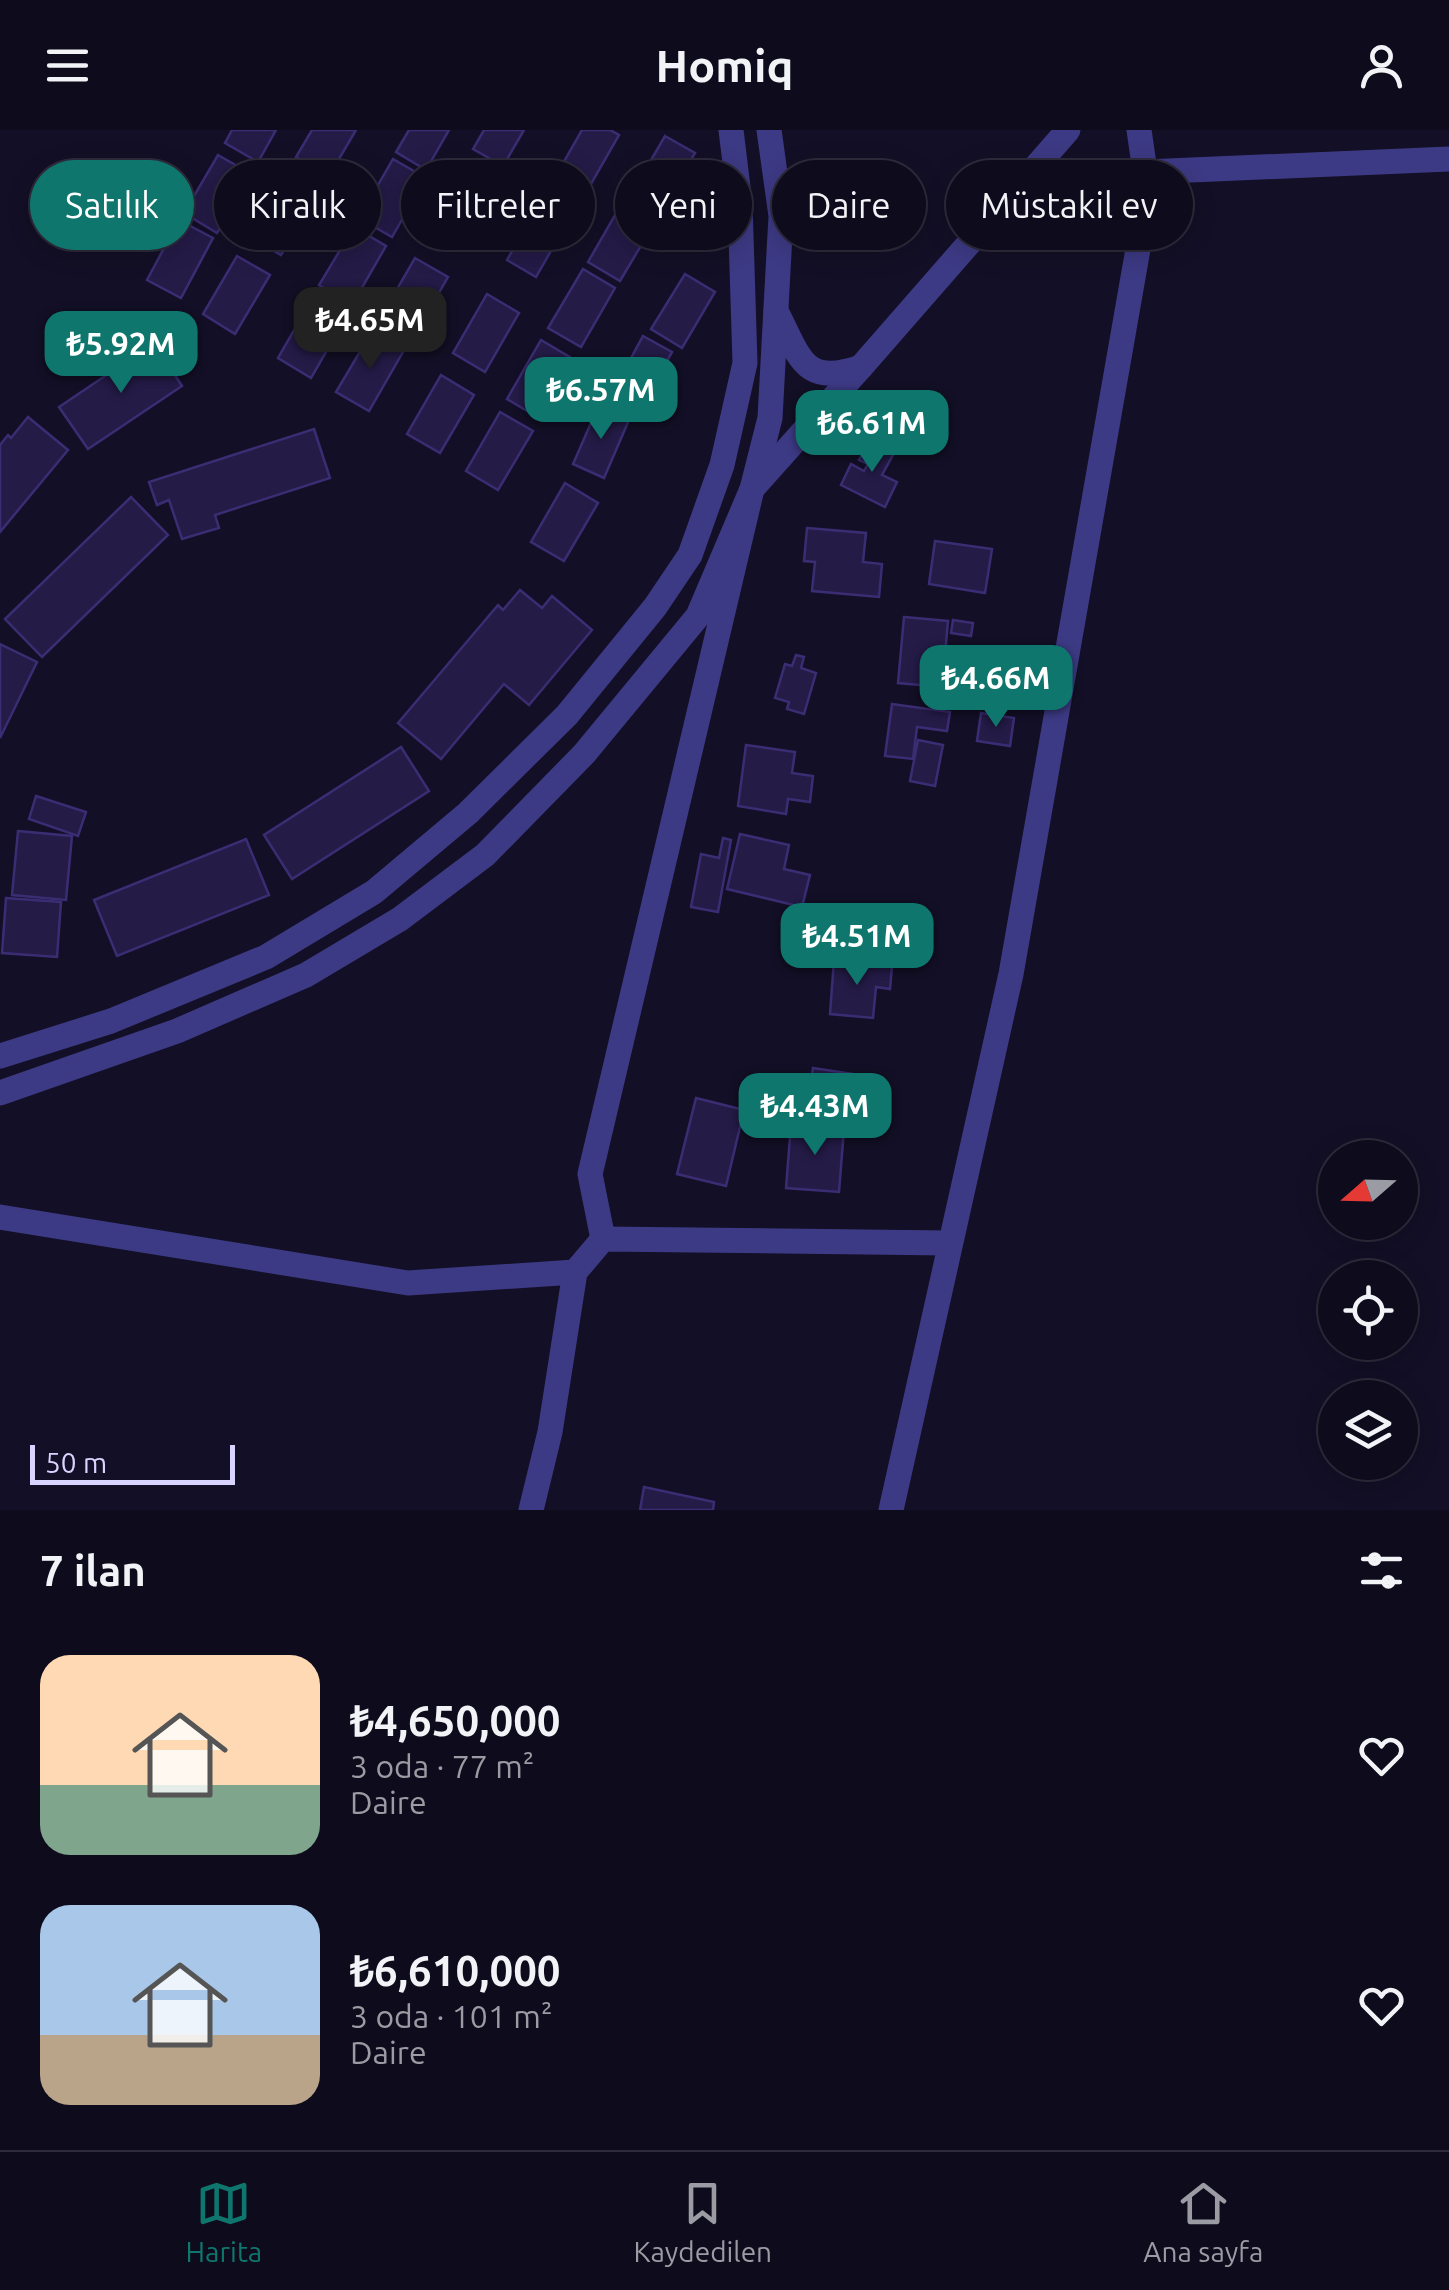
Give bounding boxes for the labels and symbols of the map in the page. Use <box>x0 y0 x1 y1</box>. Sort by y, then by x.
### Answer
pin: ₺4.65M <box>289 287 451 372</box>
pin: ₺5.92M <box>40 311 202 396</box>
pin: ₺6.57M <box>520 357 682 442</box>
pin: ₺6.61M <box>791 390 953 475</box>
pin: ₺4.66M <box>915 645 1077 730</box>
pin: ₺4.51M <box>776 903 938 988</box>
pin: ₺4.43M <box>734 1073 896 1158</box>
north arrow <box>1318 1140 1418 1240</box>
scale bar <box>30 1440 235 1484</box>

